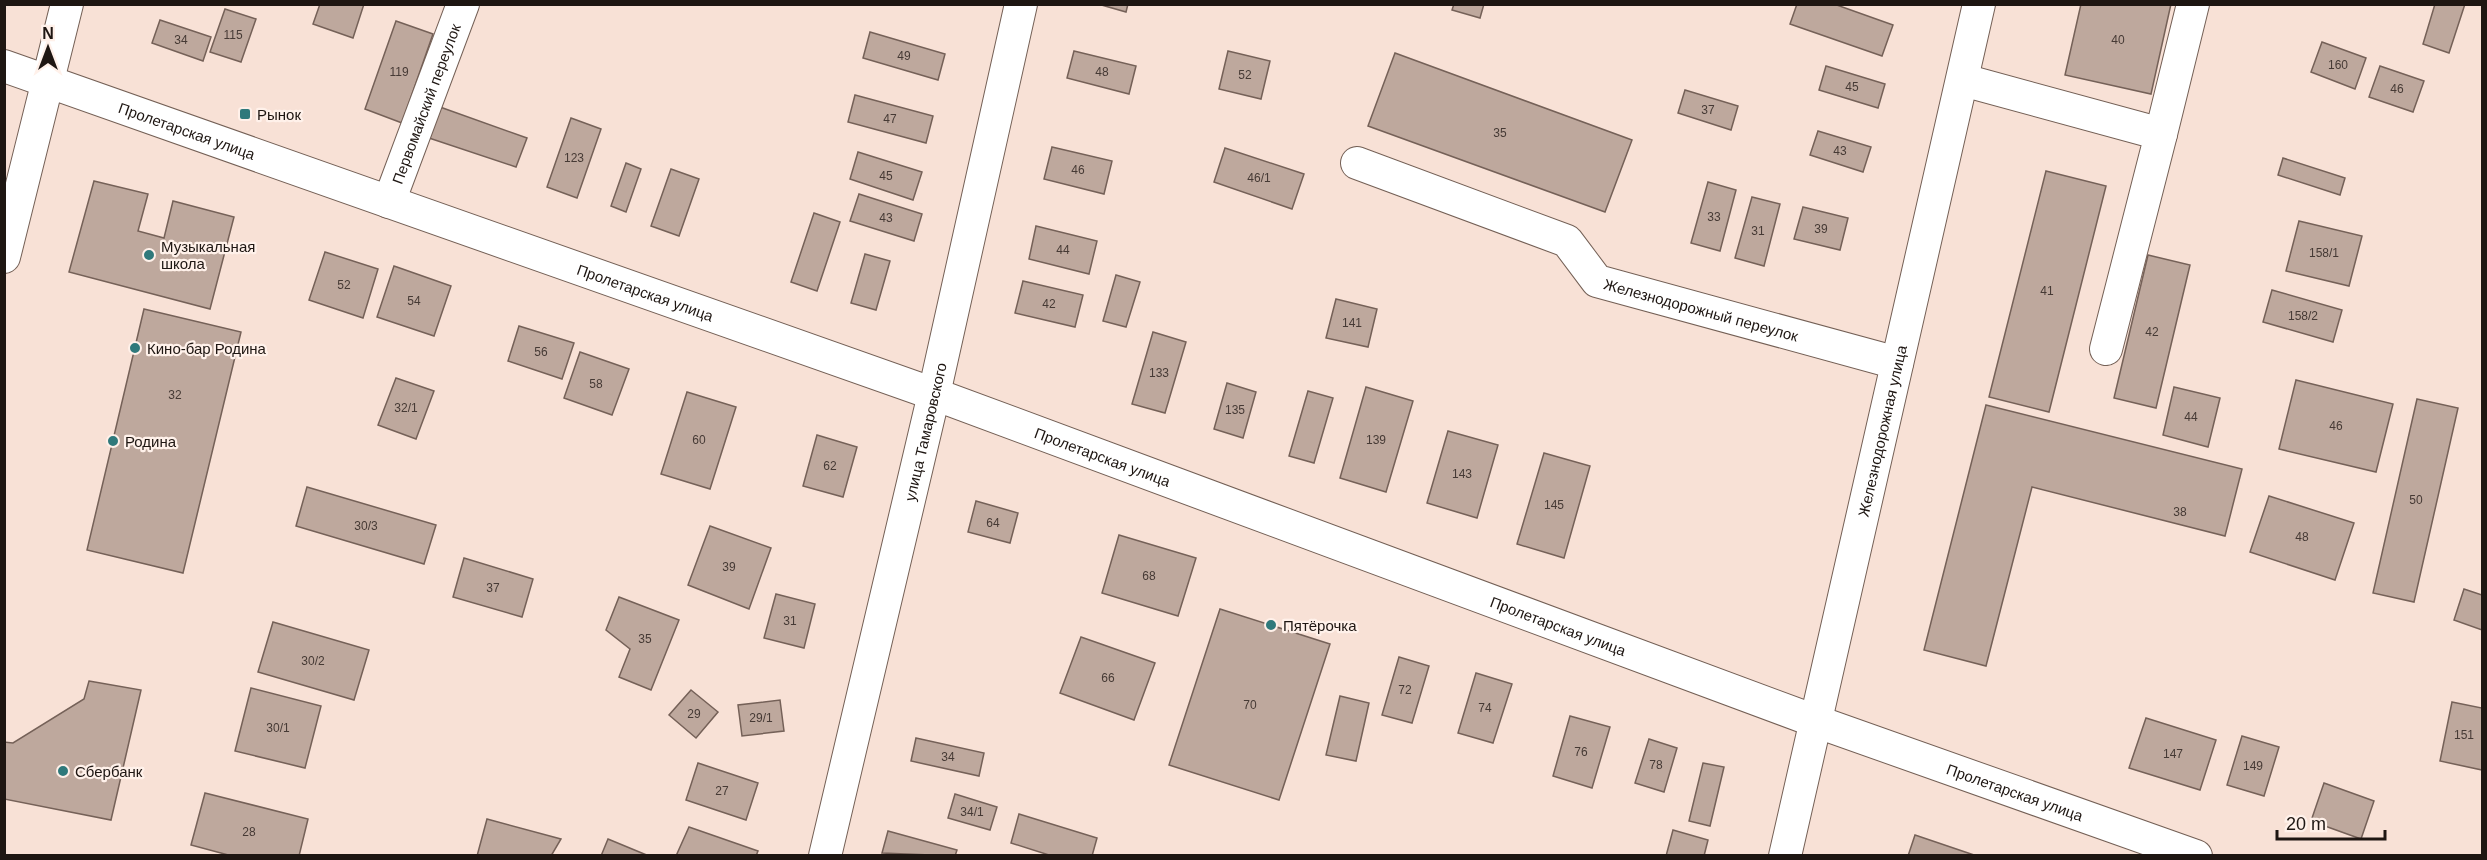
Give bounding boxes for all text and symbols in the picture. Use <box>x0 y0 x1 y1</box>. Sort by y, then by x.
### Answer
north arrow <box>18 18 78 78</box>
street label: Первомайский переулок <box>388 21 464 186</box>
text: N <box>42 25 54 42</box>
house number: 115 <box>223 28 243 42</box>
house number: 34 <box>174 33 188 47</box>
house number: 40 <box>2111 33 2125 47</box>
house number: 49 <box>897 49 911 63</box>
house number: 160 <box>2328 58 2348 72</box>
house number: 119 <box>389 65 409 79</box>
house number: 48 <box>1095 65 1109 79</box>
house number: 52 <box>1238 68 1252 82</box>
house number: 45 <box>1845 80 1859 94</box>
house number: 46 <box>2390 82 2404 96</box>
street label: Пролетарская улица <box>116 99 258 163</box>
house number: 37 <box>1701 103 1715 117</box>
place label: Рынок <box>257 106 301 123</box>
marker: Рынок <box>238 107 252 121</box>
house number: 47 <box>883 112 897 126</box>
house number: 35 <box>1493 126 1507 140</box>
house number: 43 <box>1833 144 1847 158</box>
house number: 123 <box>564 151 584 165</box>
house number: 46 <box>1071 163 1085 177</box>
house number: 45 <box>879 169 893 183</box>
house number: 46/1 <box>1247 171 1271 185</box>
house number: 33 <box>1707 210 1721 224</box>
house number: 43 <box>879 211 893 225</box>
house number: 39 <box>1814 222 1828 236</box>
house number: 31 <box>1751 224 1765 238</box>
place label: Музыкальная школа <box>161 238 255 272</box>
house number: 44 <box>1056 243 1070 257</box>
house number: 158/1 <box>2309 246 2339 260</box>
marker: Музыкальная школа <box>142 248 156 262</box>
street label: Пролетарская улица <box>575 260 716 324</box>
street label: Железнодорожный переулок <box>1602 275 1801 344</box>
house number: 52 <box>337 278 351 292</box>
house number: 41 <box>2040 284 2054 298</box>
house number: 54 <box>407 294 421 308</box>
house number: 42 <box>1042 297 1056 311</box>
house number: 158/2 <box>2288 309 2318 323</box>
house number: 141 <box>1342 316 1362 330</box>
house number: 42 <box>2145 325 2159 339</box>
place label: Кино-бар Родина <box>147 340 267 357</box>
marker: Кино-бар Родина <box>128 341 142 355</box>
street label: Железнодорожная улица <box>1854 343 1910 518</box>
house number: 56 <box>534 345 548 359</box>
street label: улица Тамаровского <box>901 361 949 502</box>
house number: 133 <box>1149 366 1169 380</box>
house number: 58 <box>589 377 603 391</box>
house number: 32 <box>168 388 182 402</box>
house number: 32/1 <box>394 401 418 415</box>
house number: 135 <box>1225 403 1245 417</box>
house number: 44 <box>2184 410 2198 424</box>
house number: 46 <box>2329 419 2343 433</box>
street label: Пролетарская улица <box>1032 424 1173 490</box>
place label: Родина <box>125 433 177 450</box>
house number: 60 <box>692 433 706 447</box>
house number: 139 <box>1366 433 1386 447</box>
marker: Родина <box>106 434 120 448</box>
house number: 62 <box>823 459 837 473</box>
house number: 143 <box>1452 467 1472 481</box>
house number: 50 <box>2409 493 2423 507</box>
house number: 145 <box>1544 498 1564 512</box>
house number: 38 <box>2173 505 2187 519</box>
house number: 64 <box>986 516 1000 530</box>
house number: 30/3 <box>354 519 378 533</box>
house number: 48 <box>2295 530 2309 544</box>
house number: 39 <box>722 560 736 574</box>
house number: 68 <box>1142 569 1156 583</box>
house number: 37 <box>486 581 500 595</box>
street label: Пролетарская улица <box>1488 593 1629 659</box>
house number: 31 <box>783 614 797 628</box>
place label: Пятёрочка <box>1283 617 1357 634</box>
marker: Пятёрочка <box>1264 618 1278 632</box>
house number: 35 <box>638 632 652 646</box>
house number: 30/2 <box>301 654 325 668</box>
house number: 66 <box>1101 671 1115 685</box>
house number: 72 <box>1398 683 1412 697</box>
house number: 70 <box>1243 698 1257 712</box>
house number: 74 <box>1478 701 1492 715</box>
house number: 29 <box>687 707 701 721</box>
house number: 29/1 <box>749 711 773 725</box>
house number: 30/1 <box>266 721 290 735</box>
house number: 151 <box>2454 728 2474 742</box>
house number: 76 <box>1574 745 1588 759</box>
house number: 147 <box>2163 747 2183 761</box>
house number: 34 <box>941 750 955 764</box>
house number: 78 <box>1649 758 1663 772</box>
house number: 149 <box>2243 759 2263 773</box>
street label: Пролетарская улица <box>1944 760 2086 824</box>
place label: Сбербанк <box>75 763 143 780</box>
marker: Сбербанк <box>56 764 70 778</box>
house number: 27 <box>715 784 729 798</box>
scale bar <box>2277 803 2385 841</box>
house number: 34/1 <box>960 805 984 819</box>
text: 20 m <box>2286 814 2326 834</box>
house number: 28 <box>242 825 256 839</box>

